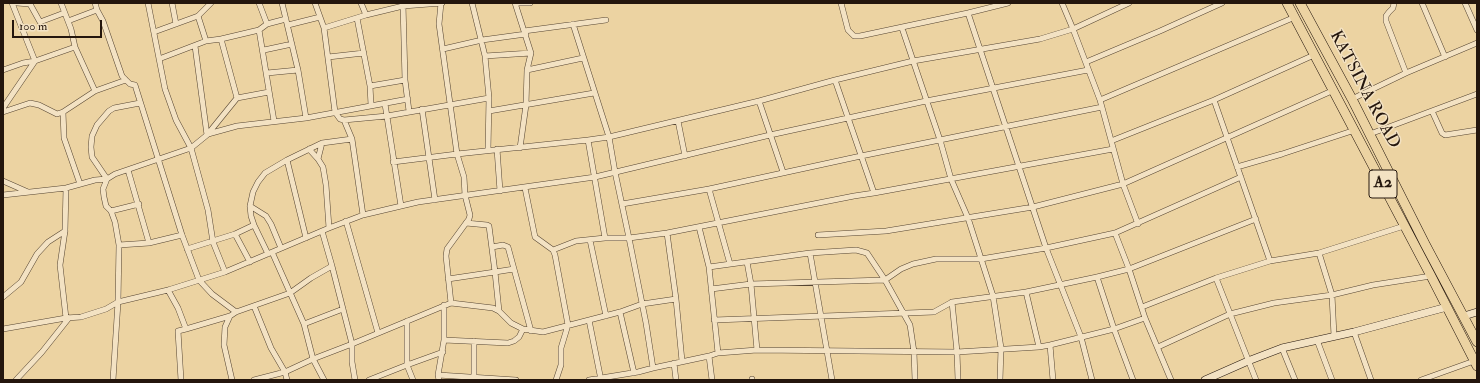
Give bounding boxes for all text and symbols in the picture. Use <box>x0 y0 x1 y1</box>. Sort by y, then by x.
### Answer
scale bar <box>14 12 104 38</box>
text: 100 m <box>19 19 47 34</box>
street label: KATSINA ROAD <box>1324 28 1404 152</box>
road number: A2 <box>1369 170 1397 198</box>

